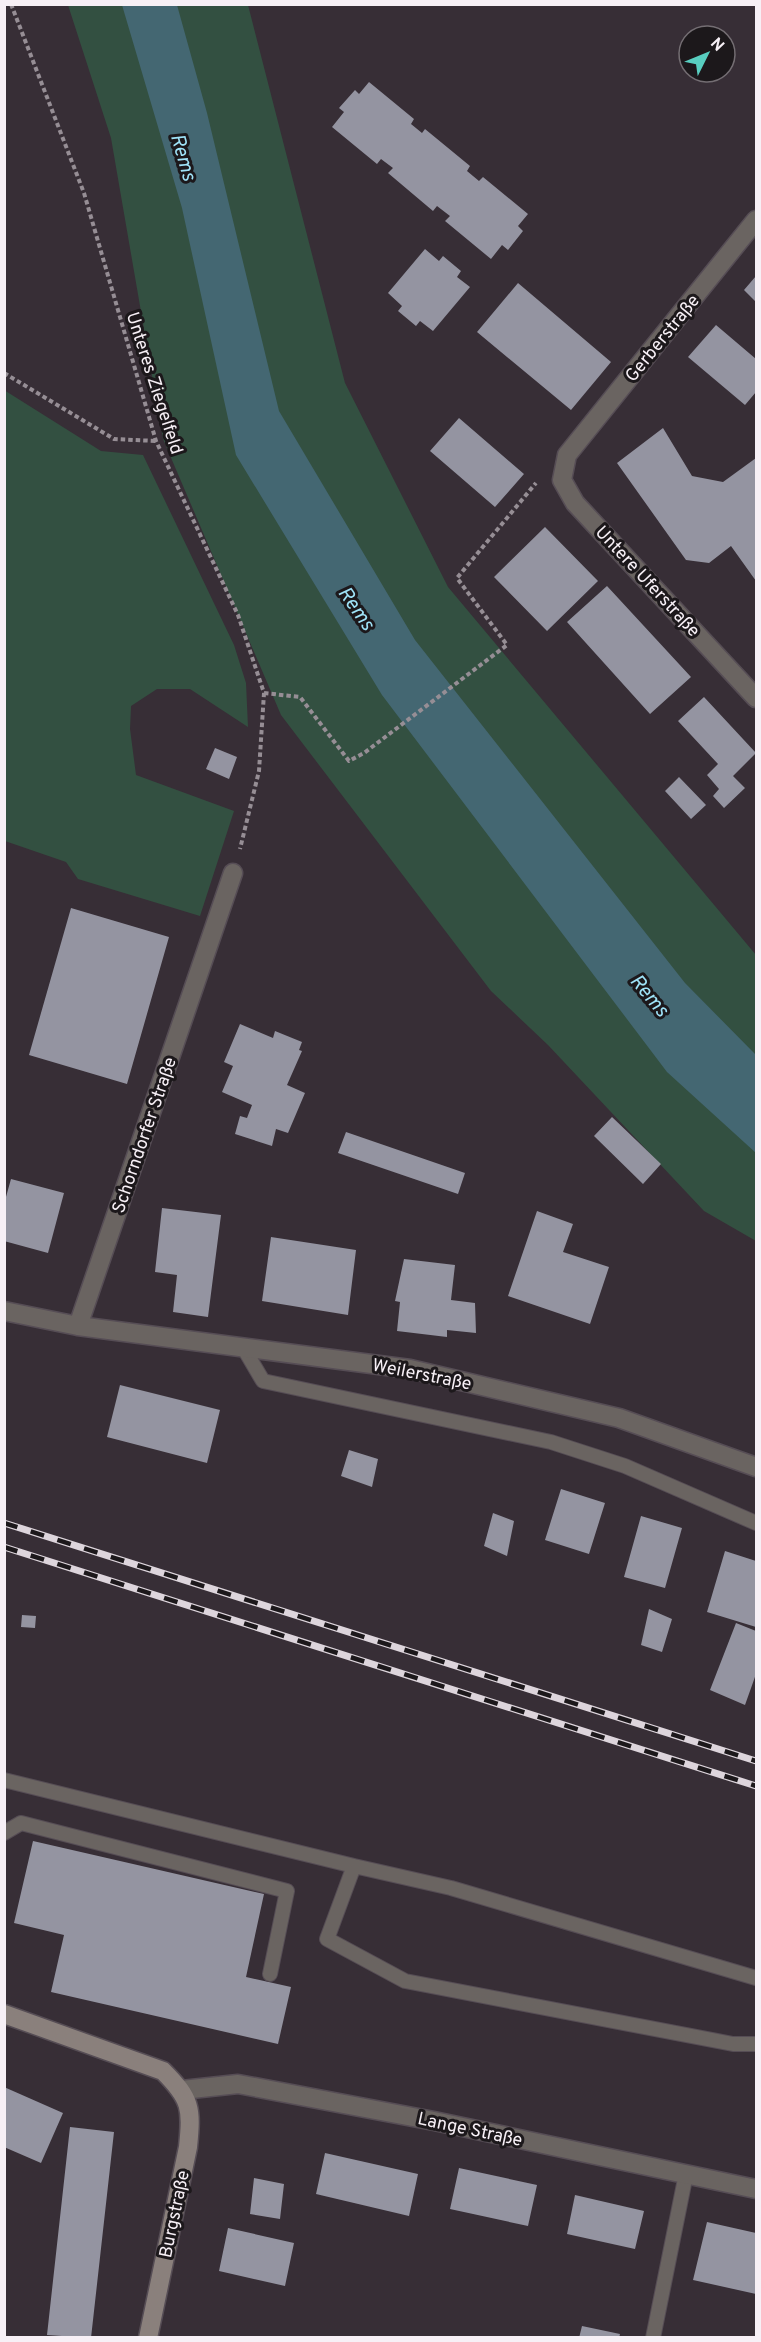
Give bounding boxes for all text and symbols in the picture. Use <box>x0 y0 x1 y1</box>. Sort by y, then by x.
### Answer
north arrow <box>677 24 737 84</box>
text: N <box>705 34 728 56</box>
water label: Rems <box>163 131 201 185</box>
street label: Gerberstraße <box>621 290 706 387</box>
street label: Unteres Ziegelfeld <box>120 309 187 458</box>
street label: Untere Uferstraße <box>589 522 704 643</box>
water label: Rems <box>331 582 380 637</box>
water label: Rems <box>623 970 674 1024</box>
street label: Schorndorfer Straße <box>108 1054 183 1216</box>
street label: Weilerstraße <box>370 1355 473 1396</box>
street label: Lange Straße <box>415 2108 524 2153</box>
street label: Burgstraße <box>155 2168 196 2260</box>

